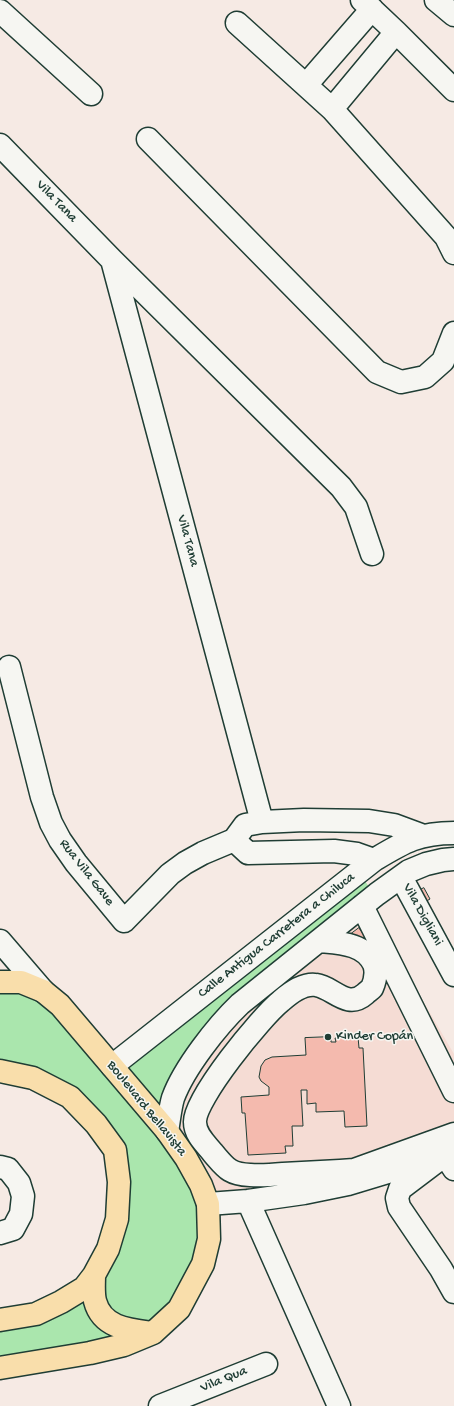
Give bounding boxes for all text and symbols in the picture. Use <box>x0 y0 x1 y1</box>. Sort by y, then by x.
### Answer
street label: Vila Tana <box>32 177 80 227</box>
street label: Vila Tana <box>172 513 202 569</box>
street label: Rua Vila Gave <box>55 836 117 910</box>
street label: Calle Antigua Carretera a Chiluca <box>195 870 359 1002</box>
street label: Vila Digliani <box>398 881 446 949</box>
place label: Kinder Copán <box>336 1029 413 1045</box>
marker: Kinder Copán <box>323 1032 333 1042</box>
street label: Boulevard Bellavista <box>102 1058 190 1160</box>
street label: Vila Qua <box>198 1363 250 1397</box>

